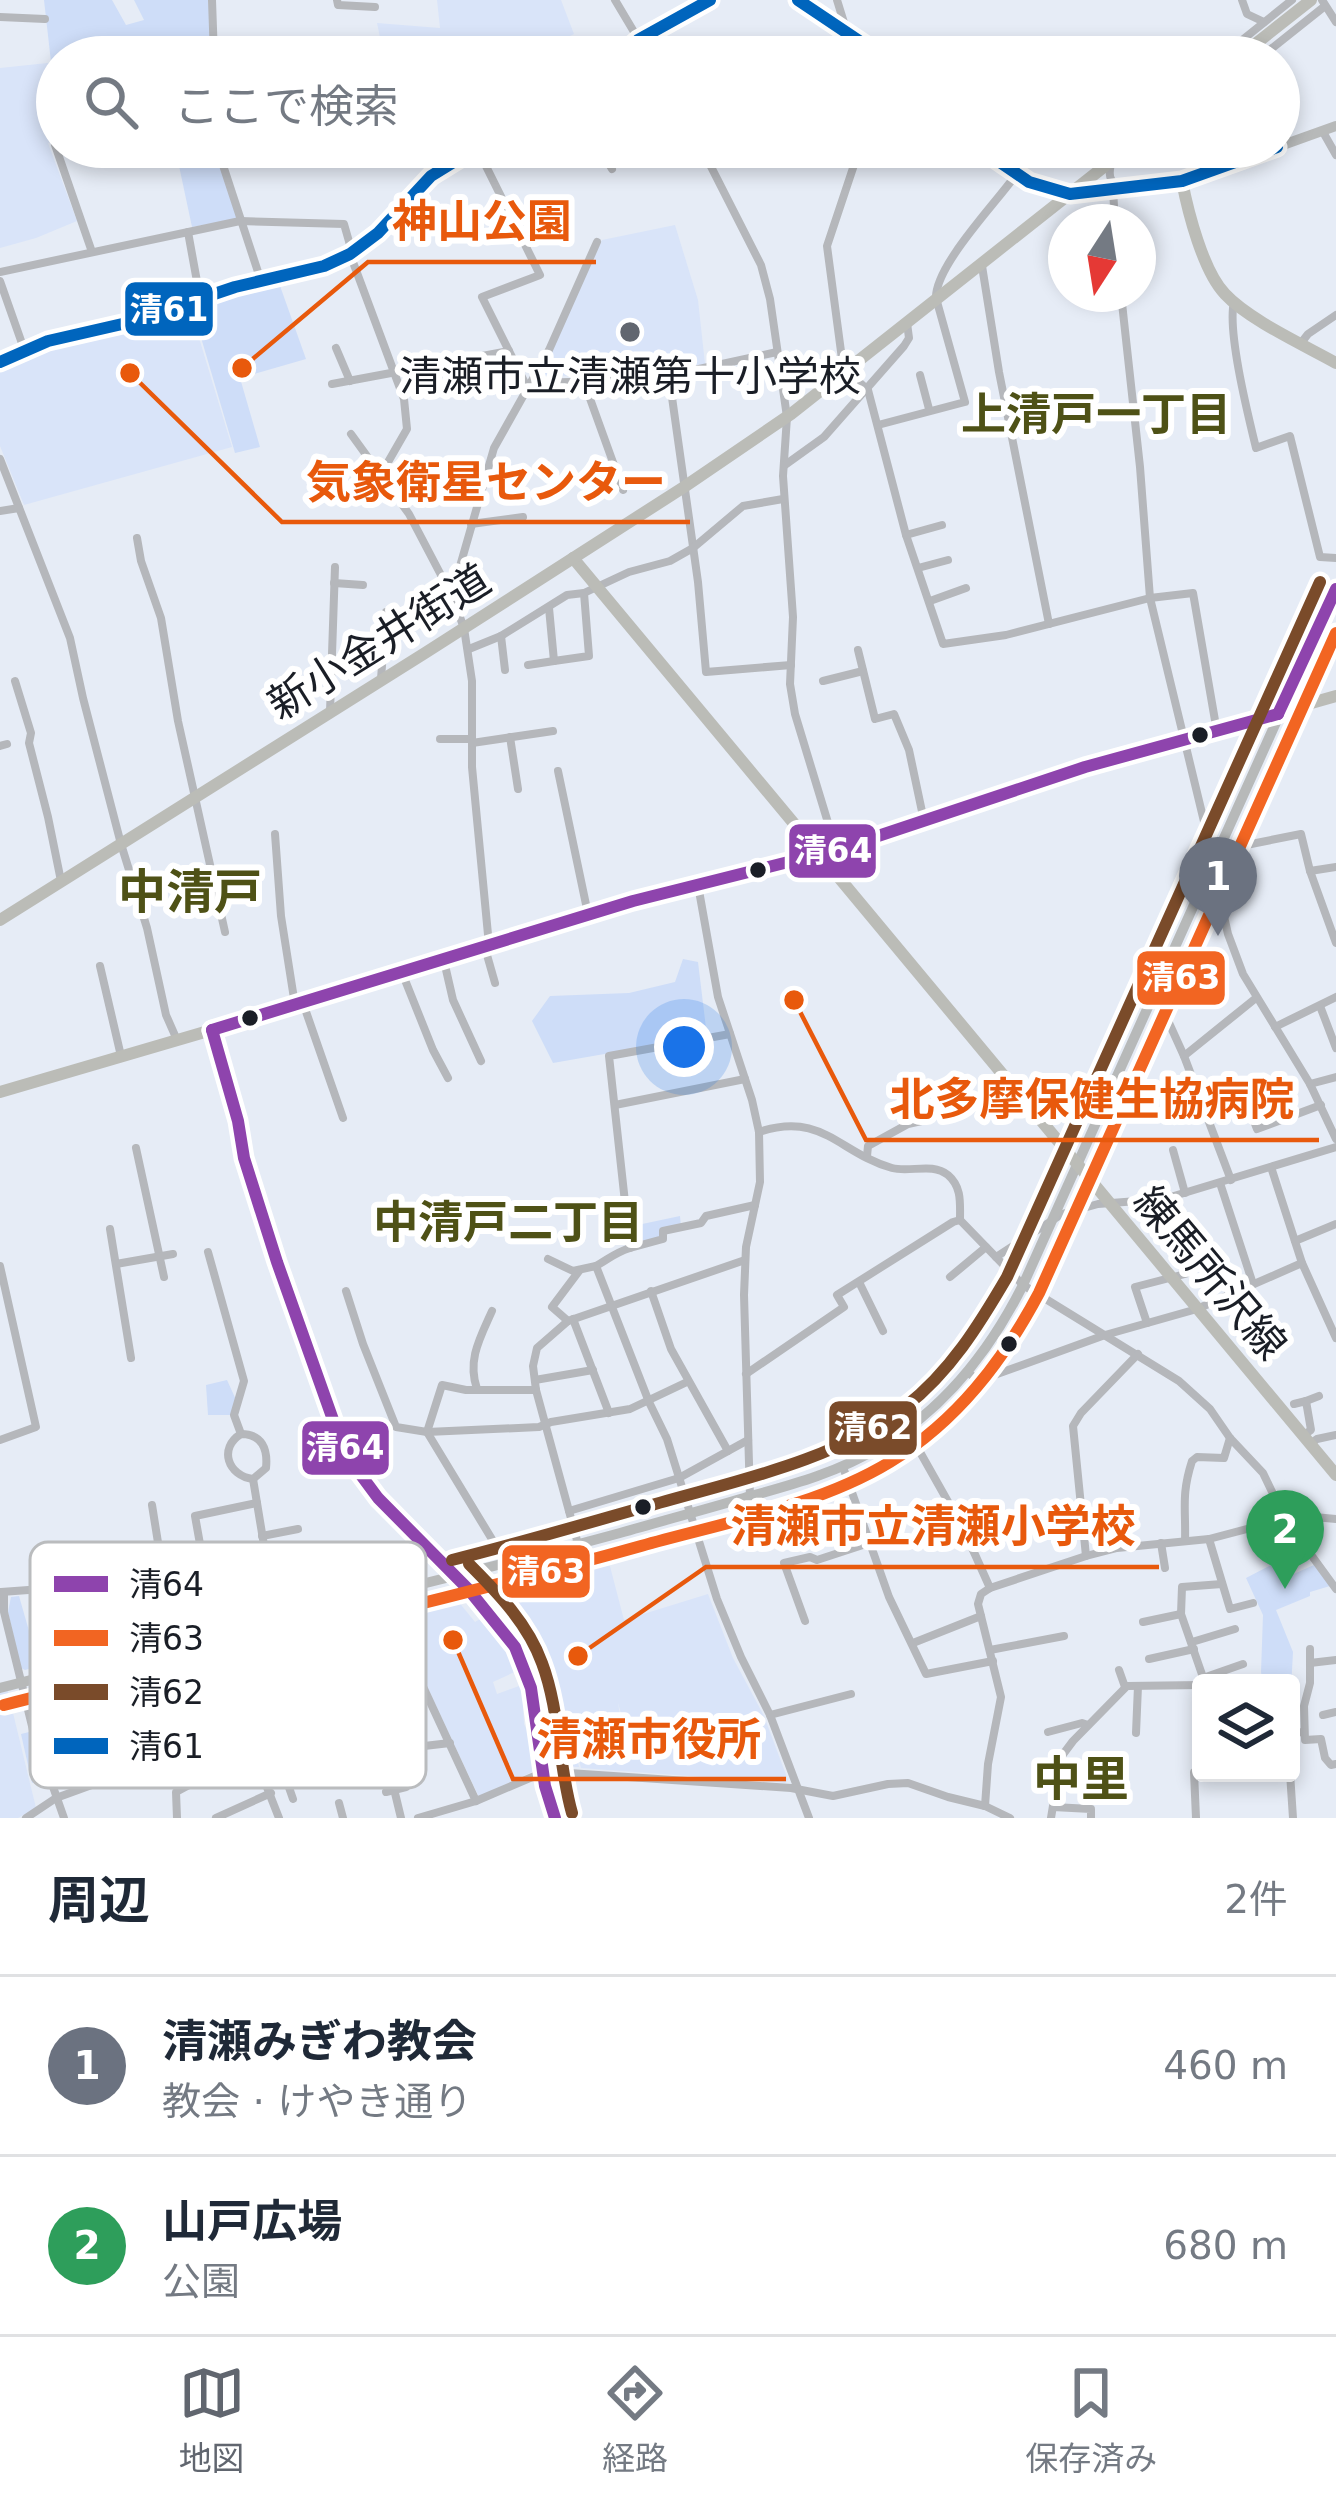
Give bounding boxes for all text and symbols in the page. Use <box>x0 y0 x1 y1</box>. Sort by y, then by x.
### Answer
search box <box>36 36 1300 168</box>
icon: search <box>78 69 144 135</box>
text: ここで検索 <box>174 80 399 133</box>
callout: 神山公園 <box>368 181 596 262</box>
text: 神山公園 <box>392 195 572 248</box>
north arrow <box>1048 204 1156 312</box>
line badge: 清61 <box>123 280 215 338</box>
text: 清61 <box>130 290 208 329</box>
marker: 清瀬市立清瀬第十小学校 <box>617 319 643 345</box>
place label: 清瀬市立清瀬第十小学校 <box>399 352 861 401</box>
district label: 上清戸一丁目 <box>961 388 1231 441</box>
callout: 気象衛星センター <box>282 441 690 522</box>
text: 気象衛星センター <box>306 456 666 509</box>
street label: 新小金井街道 <box>259 554 499 730</box>
unlabelled marker <box>1189 724 1211 746</box>
line badge: 清64 <box>787 822 878 880</box>
text: 清64 <box>794 831 872 870</box>
pin: 1 <box>1179 837 1257 936</box>
unlabelled marker <box>747 859 769 881</box>
district label: 中清戸 <box>118 864 262 920</box>
line badge: 清63 <box>1135 949 1227 1007</box>
text: 清63 <box>1142 958 1220 997</box>
unlabelled marker <box>239 1007 261 1029</box>
your location <box>654 1017 714 1077</box>
callout: 北多摩保健生協病院 <box>866 1059 1319 1140</box>
text: 北多摩保健生協病院 <box>889 1073 1295 1126</box>
street label: 練馬所沢線 <box>1124 1177 1296 1369</box>
district label: 中清戸二丁目 <box>373 1196 643 1249</box>
unlabelled marker <box>998 1333 1020 1355</box>
line badge: 清62 <box>827 1399 919 1457</box>
text: 清62 <box>834 1408 912 1447</box>
line badge: 清64 <box>300 1419 391 1477</box>
text: 清64 <box>306 1428 384 1467</box>
callout: 清瀬市立清瀬小学校 <box>706 1486 1159 1567</box>
pin: 2 <box>1246 1490 1324 1589</box>
unlabelled marker <box>632 1496 654 1518</box>
text: 清瀬市立清瀬小学校 <box>730 1500 1136 1553</box>
legend <box>30 1542 426 1788</box>
line badge: 清63 <box>500 1543 592 1600</box>
text: 清63 <box>507 1552 585 1591</box>
text: 清64 <box>129 1565 204 1604</box>
text: 清63 <box>129 1619 204 1658</box>
text: 清62 <box>129 1673 204 1712</box>
map controls <box>1192 1674 1300 1782</box>
button: layers <box>1192 1674 1300 1782</box>
callout: 清瀬市役所 <box>513 1698 786 1779</box>
text: 清瀬市役所 <box>536 1713 762 1766</box>
text: 清61 <box>129 1727 204 1766</box>
district label: 中里 <box>1033 1751 1129 1807</box>
text: 周辺 <box>48 1871 150 1930</box>
text: 2件 <box>1224 1877 1288 1922</box>
text: 清瀬みぎわ教会 <box>162 2015 477 2068</box>
text: 1 <box>73 2043 101 2088</box>
text: 460 m <box>1163 2043 1288 2088</box>
text: 教会 · けやき通り <box>162 2079 472 2124</box>
text: 山戸広場 <box>162 2195 342 2248</box>
text: 2 <box>73 2223 101 2268</box>
text: 680 m <box>1163 2223 1288 2268</box>
text: 公園 <box>162 2259 240 2304</box>
tab: 地図 <box>179 2360 245 2480</box>
tab: 経路 <box>602 2360 668 2480</box>
tab: 保存済み <box>1025 2360 1157 2480</box>

